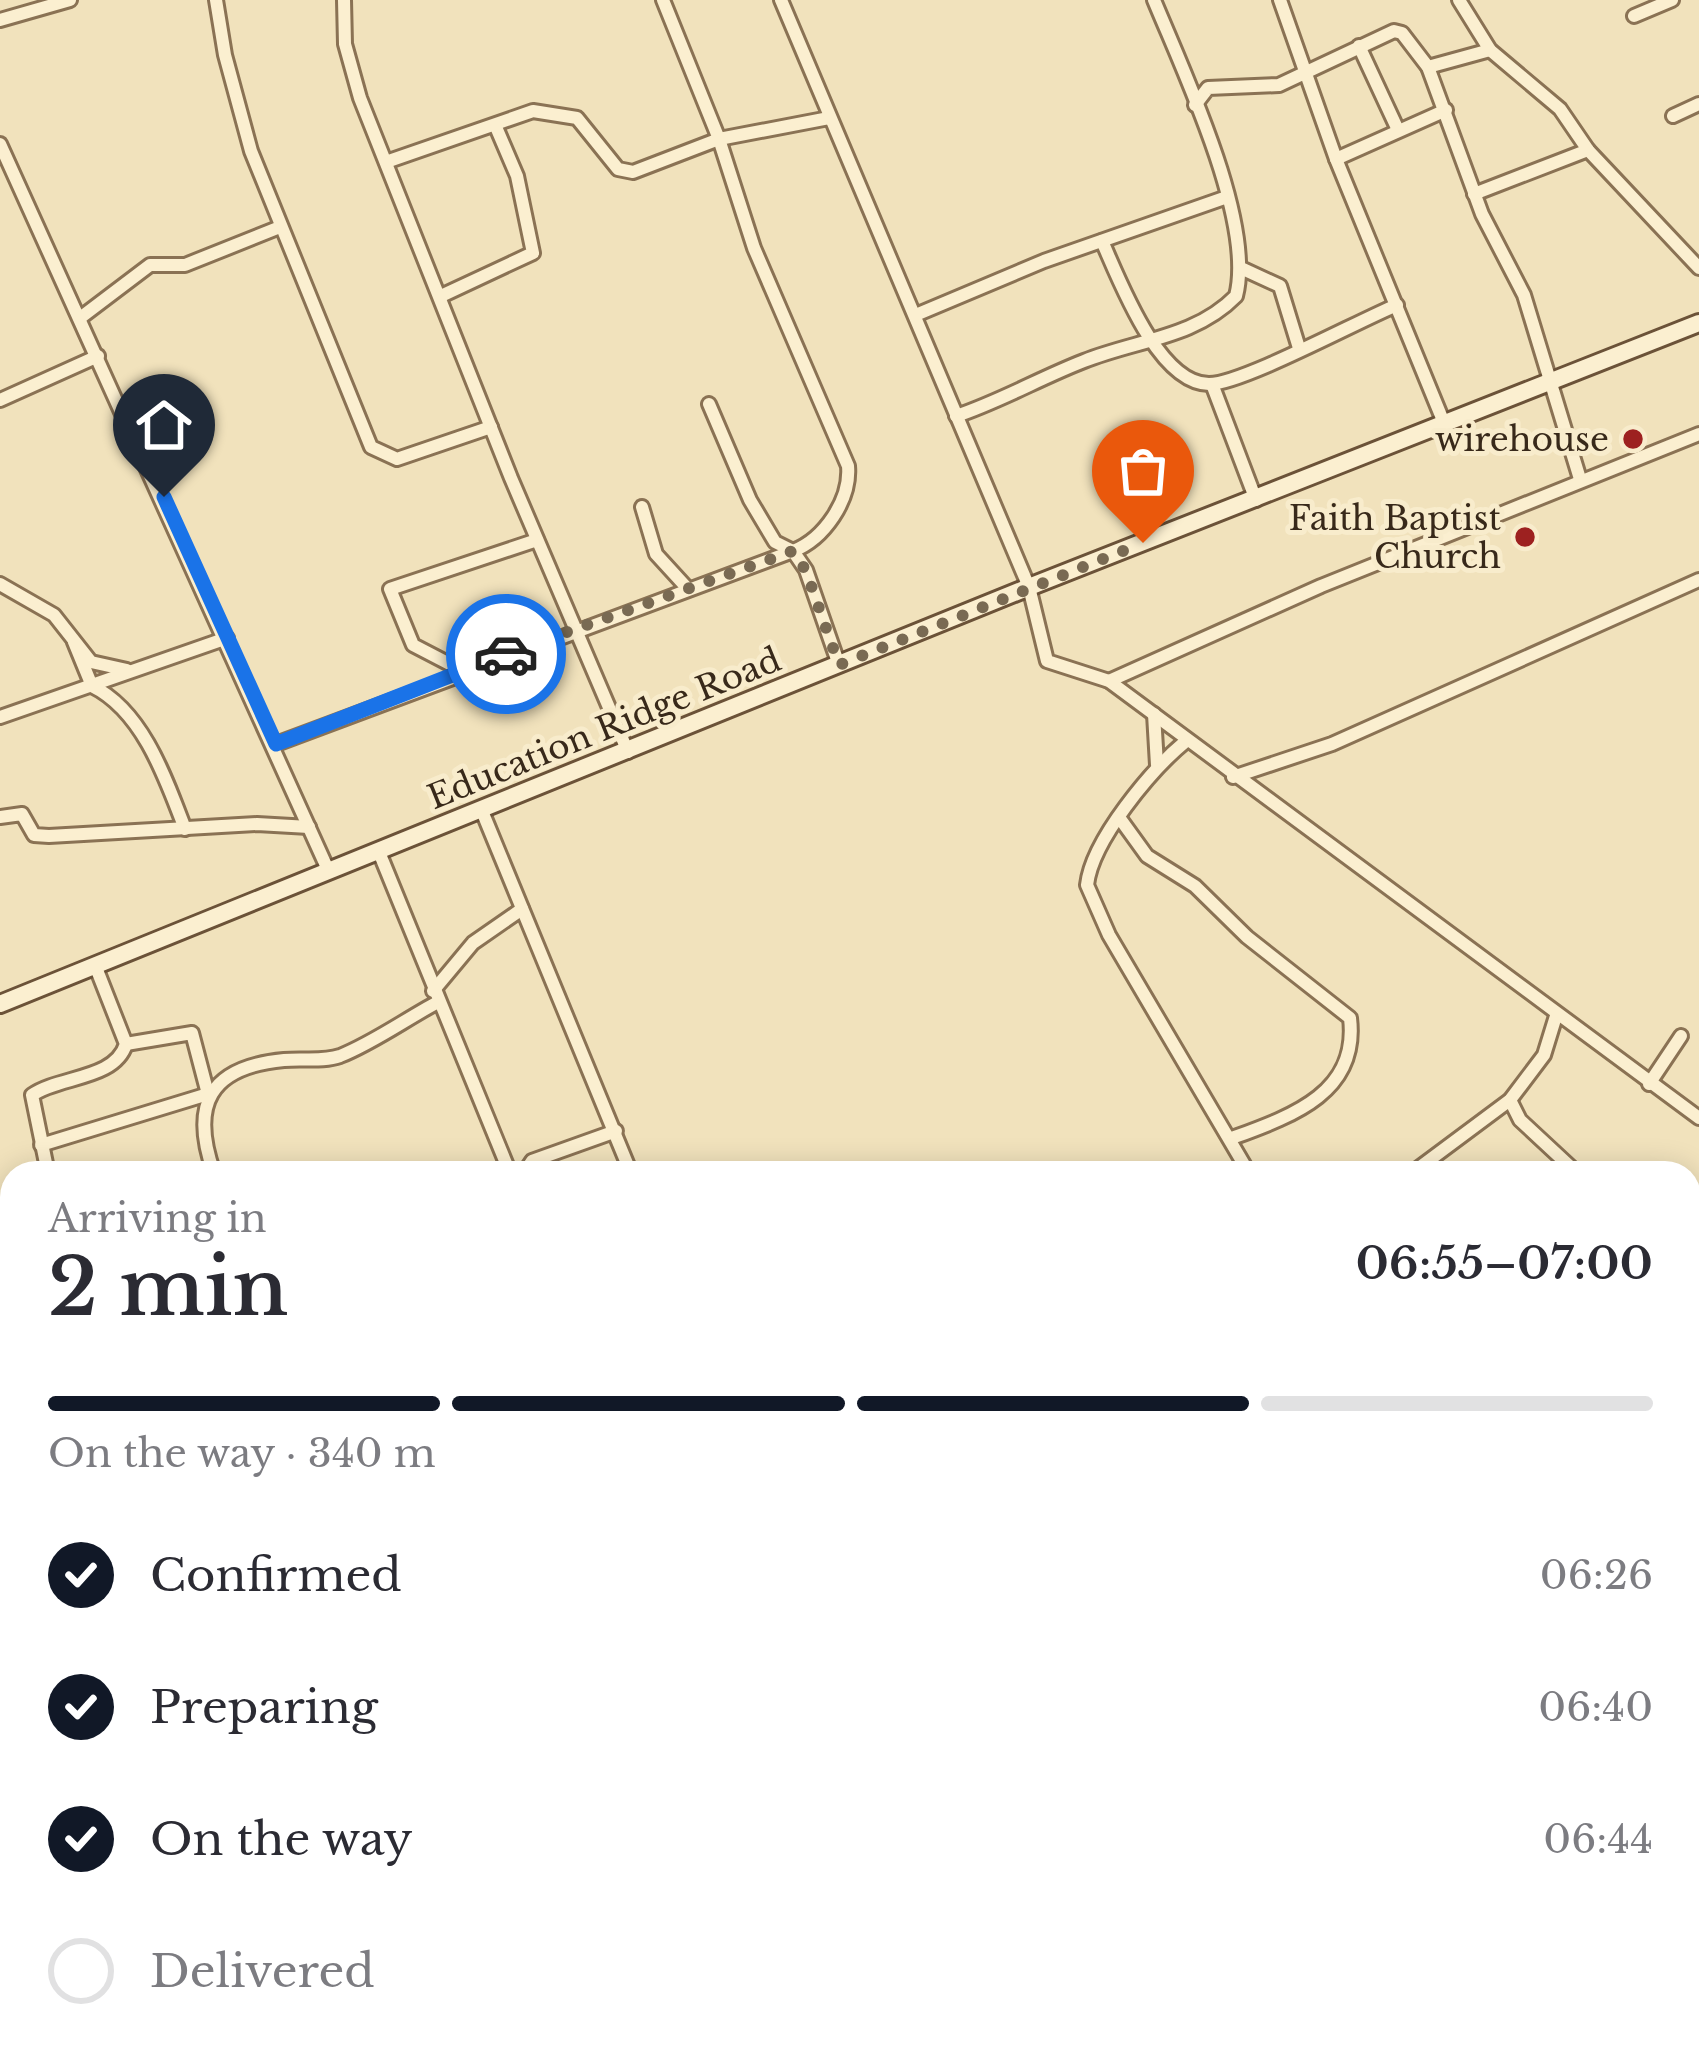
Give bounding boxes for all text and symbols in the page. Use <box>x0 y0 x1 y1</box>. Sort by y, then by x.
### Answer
pin <box>113 374 215 497</box>
icon: home <box>131 392 197 458</box>
place label: wirehouse <box>1435 419 1609 460</box>
pin <box>1092 420 1194 543</box>
marker: wirehouse <box>1620 426 1646 452</box>
icon: bag <box>1110 438 1176 504</box>
place label: Faith Baptist Church <box>1289 498 1502 577</box>
marker: Faith Baptist Church <box>1512 524 1538 550</box>
courier <box>446 594 566 714</box>
icon: car <box>473 621 539 687</box>
street label: Education Ridge Road <box>422 639 787 818</box>
text: Arriving in <box>48 1194 267 1243</box>
text: 06:55–07:00 <box>1355 1235 1653 1291</box>
text: 2 min <box>48 1239 288 1336</box>
text: On the way · 340 m <box>48 1429 436 1478</box>
icon: check <box>48 1542 114 1608</box>
text: Confirmed <box>150 1547 402 1603</box>
text: 06:26 <box>1540 1551 1653 1600</box>
icon: check <box>48 1674 114 1740</box>
text: Preparing <box>150 1679 378 1735</box>
text: 06:40 <box>1538 1683 1653 1732</box>
icon: check <box>48 1806 114 1872</box>
text: On the way <box>150 1811 413 1867</box>
text: 06:44 <box>1543 1815 1653 1864</box>
text: Delivered <box>150 1943 375 1999</box>

